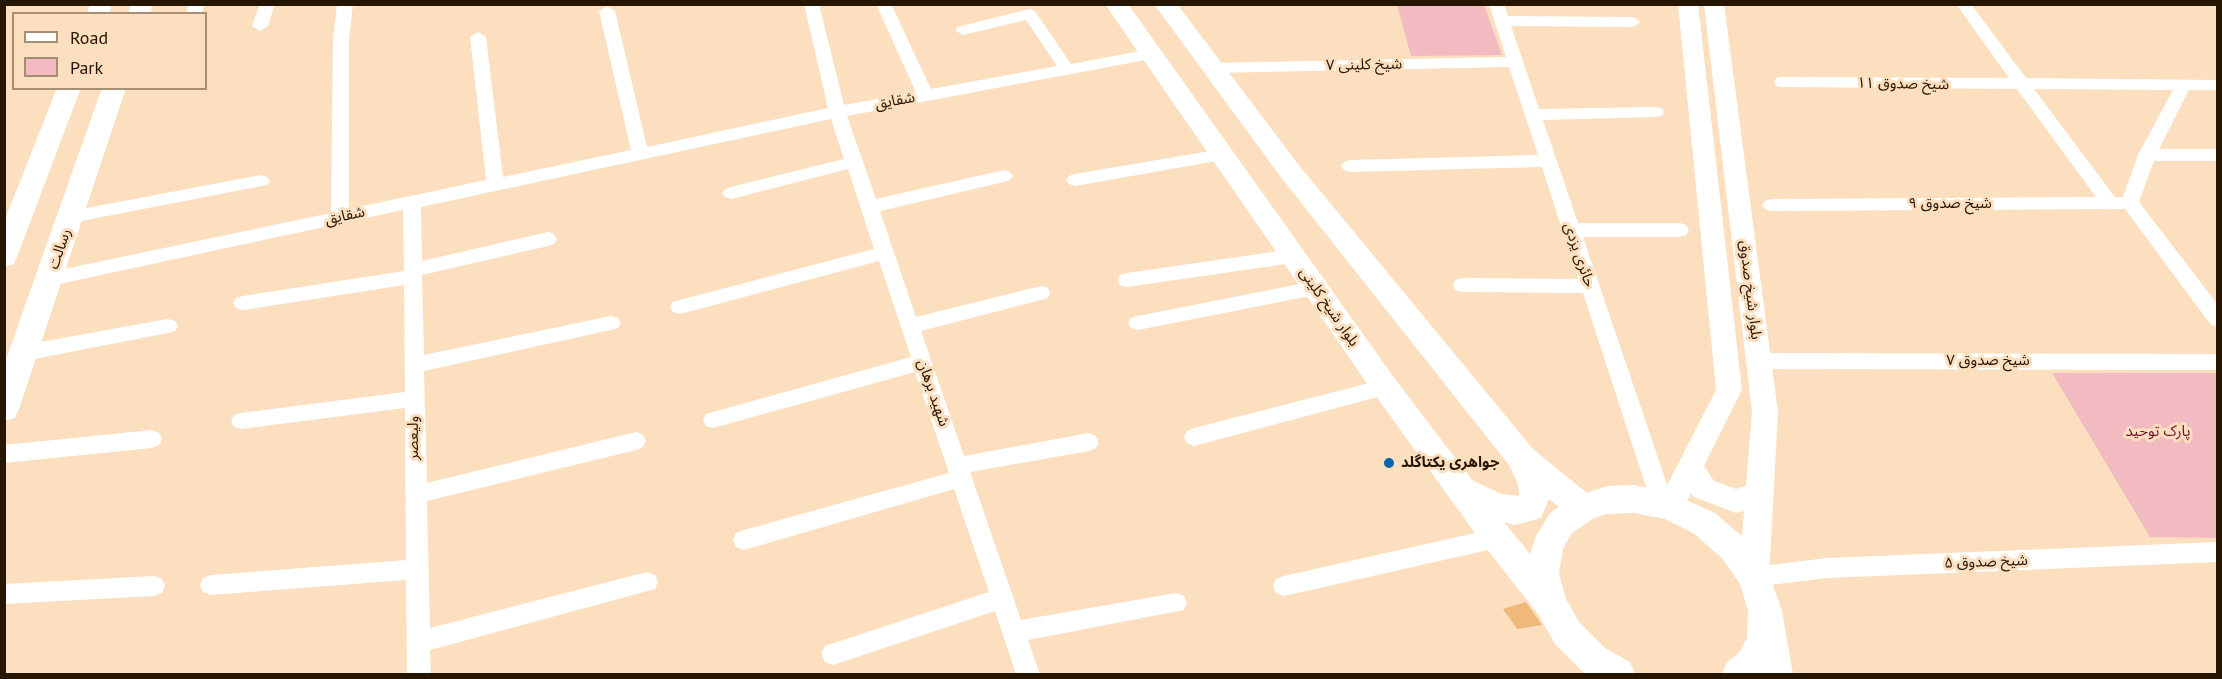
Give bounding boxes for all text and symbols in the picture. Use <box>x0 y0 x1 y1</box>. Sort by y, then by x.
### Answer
legend <box>12 12 207 90</box>
text: Road <box>70 26 108 49</box>
street label: شیخ کلینی ۷ <box>1326 55 1402 75</box>
text: Park <box>70 56 103 79</box>
street label: شیخ صدوق ۱۱ <box>1857 74 1949 94</box>
street label: شقایق <box>874 89 916 113</box>
street label: شیخ صدوق ۹ <box>1908 195 1992 213</box>
street label: شقایق <box>323 203 367 229</box>
street label: حائری یزدی <box>1560 220 1598 290</box>
street label: رسالت <box>45 226 75 272</box>
street label: بلوار شیخ صدوق <box>1735 239 1765 341</box>
street label: بلوار شیخ کلینی <box>1295 264 1363 350</box>
street label: شیخ صدوق ۷ <box>1946 352 2030 370</box>
street label: شهید برهان <box>913 357 953 429</box>
street label: ولیعصر <box>405 416 423 460</box>
park label: پارک توحید <box>2126 423 2190 441</box>
place label: جواهری یکتاگلد <box>1401 454 1499 472</box>
marker: جواهری یکتاگلد <box>1382 456 1396 470</box>
street label: شیخ صدوق ۵ <box>1944 552 2028 572</box>

